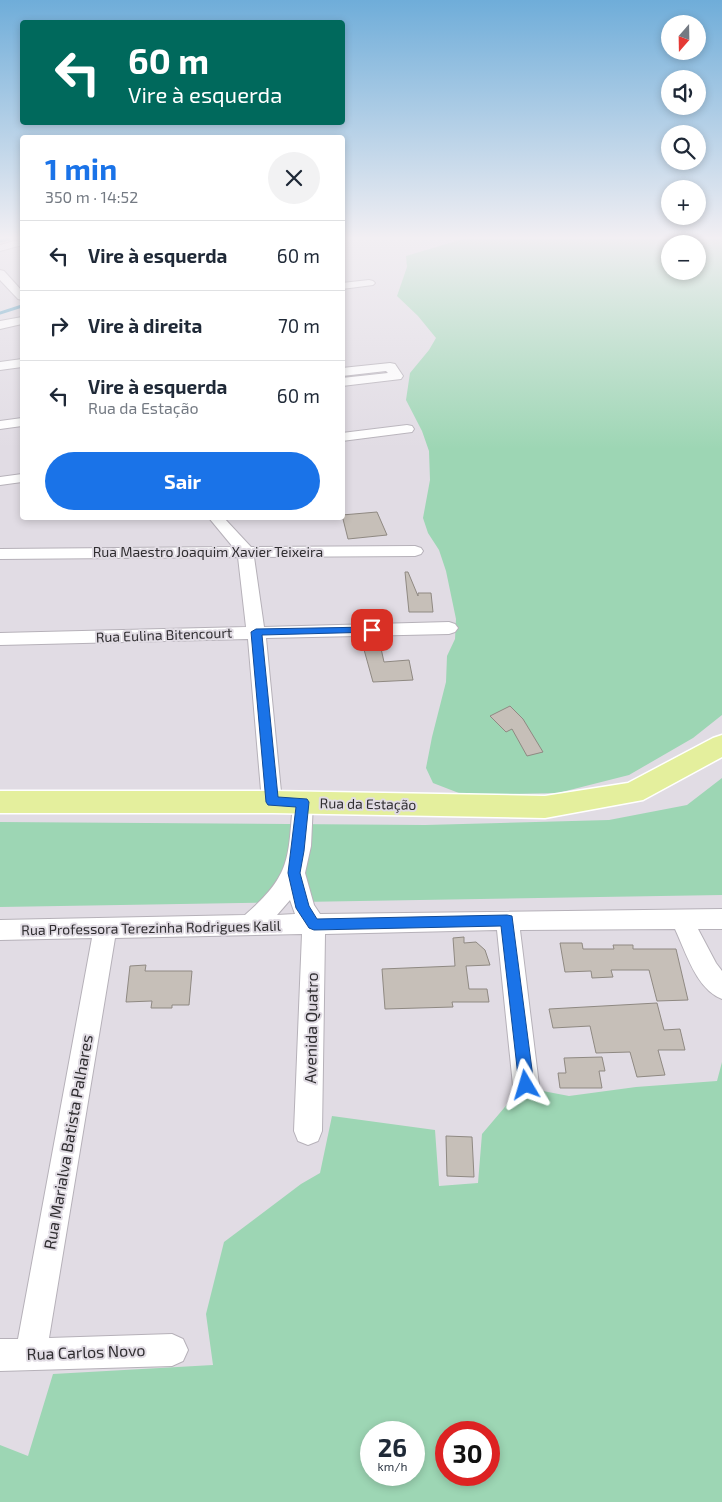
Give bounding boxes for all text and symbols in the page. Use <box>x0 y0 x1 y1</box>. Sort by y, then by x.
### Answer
north arrow <box>661 15 706 60</box>
map controls <box>661 15 706 280</box>
text: 60 m <box>128 39 209 81</box>
icon: left <box>45 40 110 105</box>
button: sound <box>661 70 706 115</box>
text: Vire à esquerda <box>128 81 282 107</box>
button: search <box>661 125 706 170</box>
text: 1 min <box>45 150 117 186</box>
button: close <box>268 152 320 204</box>
button: + <box>661 180 706 225</box>
text: 350 m · 14:52 <box>45 187 138 206</box>
button: − <box>661 235 706 280</box>
icon: left <box>45 242 73 270</box>
text: Vire à esquerda <box>88 244 227 267</box>
text: 60 m <box>277 244 320 267</box>
icon: right <box>45 312 73 340</box>
text: Vire à direita <box>88 314 202 337</box>
text: 70 m <box>278 314 320 337</box>
text: Vire à esquerda <box>88 375 227 398</box>
icon: left <box>45 382 73 410</box>
text: 60 m <box>277 384 320 407</box>
text: Rua da Estação <box>88 398 199 417</box>
button: Sair <box>45 452 320 510</box>
street label: Rua Maestro Joaquim Xavier Teixeira <box>93 543 323 560</box>
pin <box>351 609 393 651</box>
icon: arrive <box>358 616 386 644</box>
street label: Rua Eulina Bitencourt <box>95 624 233 645</box>
street label: Rua da Estação <box>319 794 417 814</box>
street label: Rua Professora Terezinha Rodrigues Kalil <box>21 917 282 938</box>
street label: Avenida Quatro <box>300 972 322 1084</box>
street label: Rua Marialva Batista Palhares <box>39 1033 96 1251</box>
position arrow <box>499 1058 551 1110</box>
street label: Rua Carlos Novo <box>26 1340 146 1363</box>
speed limit sign: 30 <box>435 1421 500 1486</box>
text: 26 <box>378 1432 407 1462</box>
text: km/h <box>378 1459 407 1473</box>

